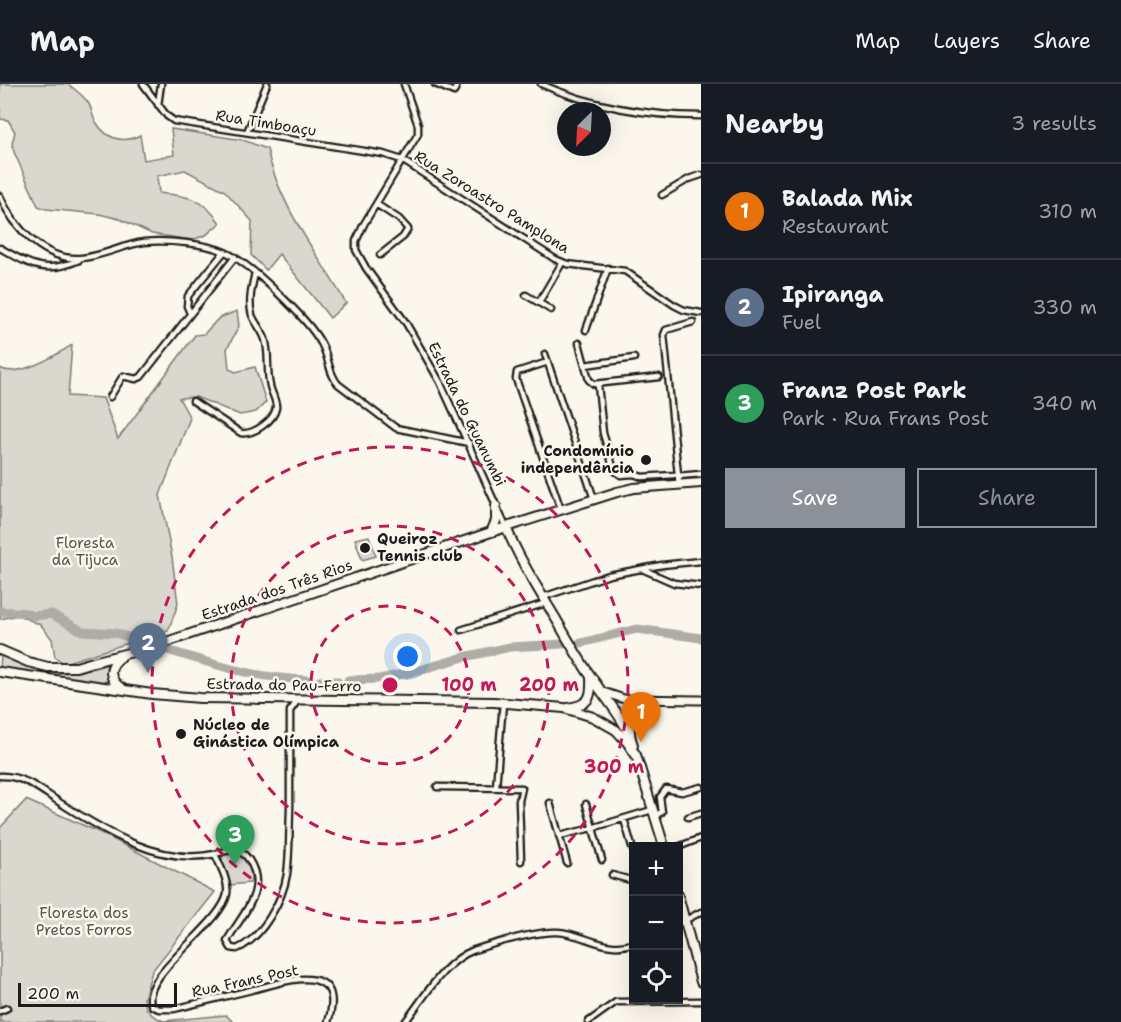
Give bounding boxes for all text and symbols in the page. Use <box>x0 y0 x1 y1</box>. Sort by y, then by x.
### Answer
text: Map <box>30 22 95 60</box>
text: Map <box>855 27 900 55</box>
text: Layers <box>933 27 1000 55</box>
text: Share <box>1033 27 1091 55</box>
north arrow <box>557 102 611 156</box>
street label: Rua Timboaçu <box>214 105 318 141</box>
text: Nearby <box>725 106 824 141</box>
text: 3 results <box>1011 110 1097 136</box>
street label: Rua Zoroastro Pamplona <box>411 146 574 258</box>
text: Balada Mix <box>782 184 913 213</box>
text: 1 <box>740 198 749 224</box>
text: 310 m <box>1038 198 1097 224</box>
text: Restaurant <box>782 213 889 239</box>
text: Ipiranga <box>782 280 884 309</box>
text: 2 <box>738 294 752 320</box>
text: 330 m <box>1033 294 1097 320</box>
text: Fuel <box>782 309 821 335</box>
street label: Estrada do Guanumbi <box>423 339 511 489</box>
text: Franz Post Park <box>782 376 967 405</box>
text: 3 <box>738 390 752 416</box>
text: 340 m <box>1032 390 1097 416</box>
text: Park · Rua Frans Post <box>782 405 989 431</box>
place label: Condomínio independência <box>521 441 635 478</box>
marker: Condomínio independência <box>639 453 653 467</box>
button: Save <box>725 468 905 528</box>
button: Share <box>917 468 1097 528</box>
place label: Queiroz Tennis club <box>377 529 463 566</box>
park label: Floresta da Tijuca <box>52 533 119 570</box>
marker: Queiroz Tennis club <box>358 541 372 555</box>
street label: Estrada dos Três Rios <box>199 555 355 625</box>
pin: 2 <box>128 624 168 673</box>
your location <box>393 642 422 671</box>
text: 100 m <box>441 673 497 697</box>
text: 200 m <box>519 673 580 697</box>
street label: Estrada do Pau-Ferro <box>206 674 362 696</box>
centre of rings <box>380 675 400 695</box>
pin: 1 <box>622 692 660 742</box>
place label: Núcleo de Ginástica Olímpica <box>193 715 340 752</box>
marker: Núcleo de Ginástica Olímpica <box>174 727 188 741</box>
text: 300 m <box>584 755 645 779</box>
pin: 3 <box>216 816 254 865</box>
map controls <box>629 842 683 1004</box>
button: + <box>629 842 683 896</box>
button: − <box>629 896 683 950</box>
park label: Floresta dos Pretos Forros <box>36 903 132 940</box>
button: locate <box>629 950 683 1004</box>
street label: Rua Frans Post <box>190 960 300 1002</box>
scale bar <box>18 980 177 1008</box>
text: 200 m <box>27 983 79 1004</box>

